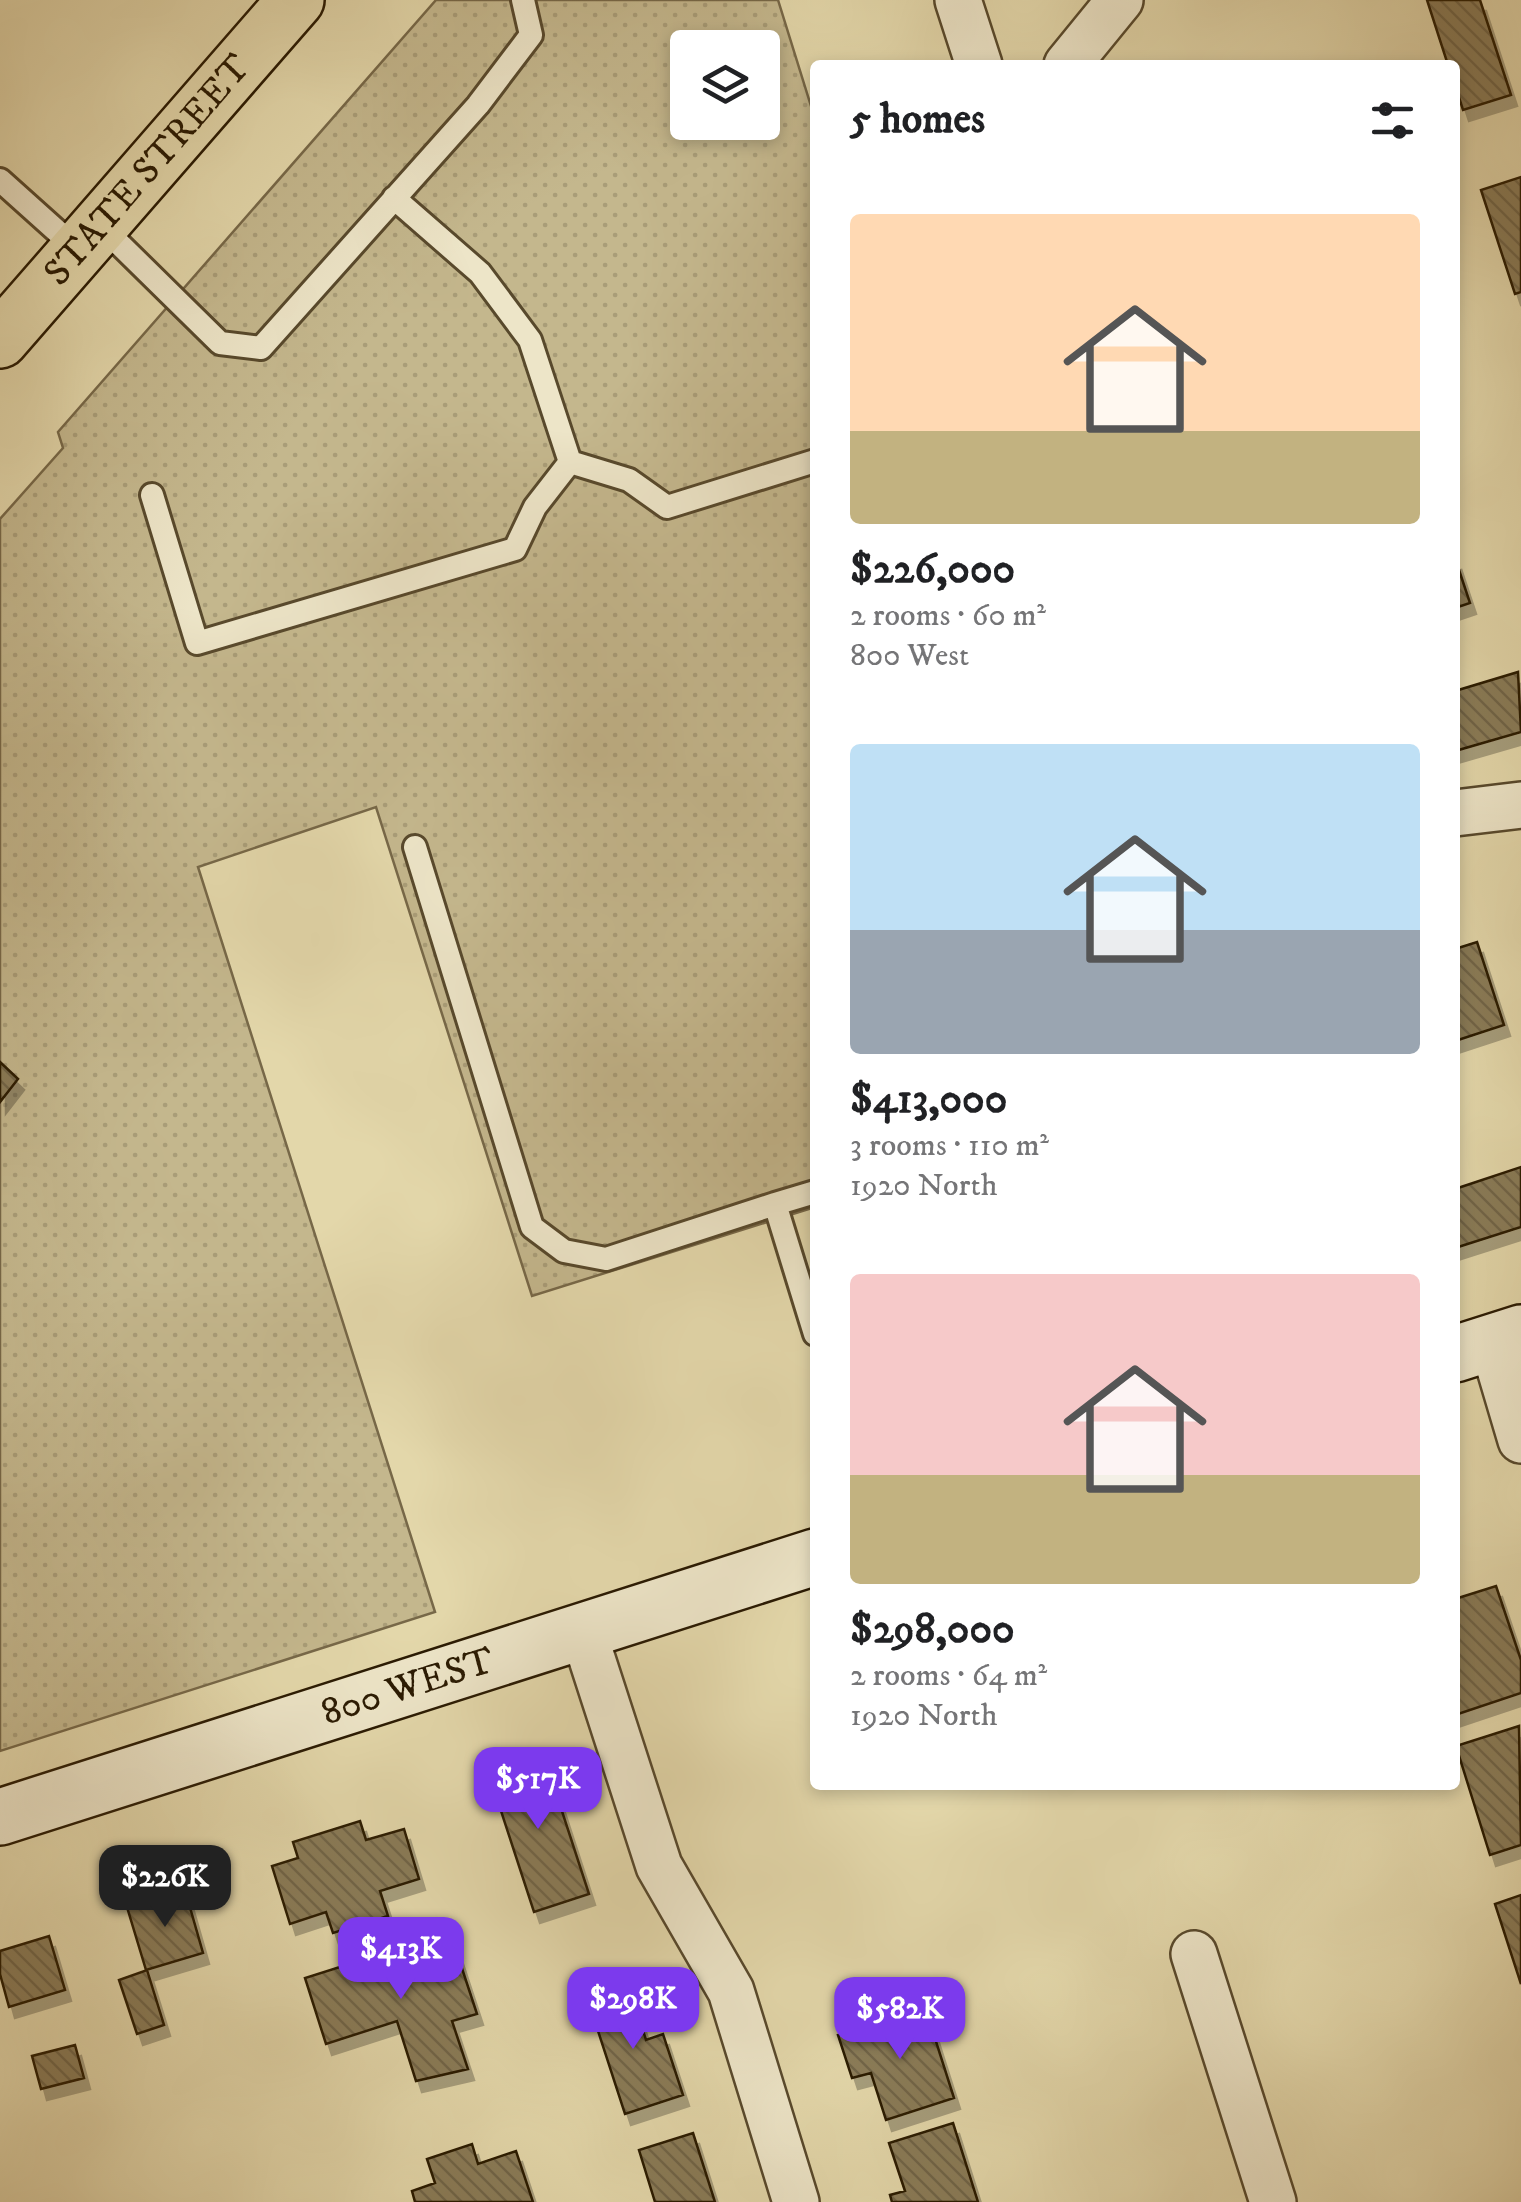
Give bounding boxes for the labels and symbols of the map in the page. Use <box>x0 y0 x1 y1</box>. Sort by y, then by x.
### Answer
street label: STATE STREET <box>34 45 262 296</box>
street label: 800 WEST <box>315 1637 500 1737</box>
pin: $517K <box>468 1747 608 1832</box>
pin: $226K <box>95 1845 235 1930</box>
pin: $413K <box>331 1917 471 2002</box>
pin: $298K <box>563 1967 703 2052</box>
pin: $582K <box>830 1977 970 2062</box>

